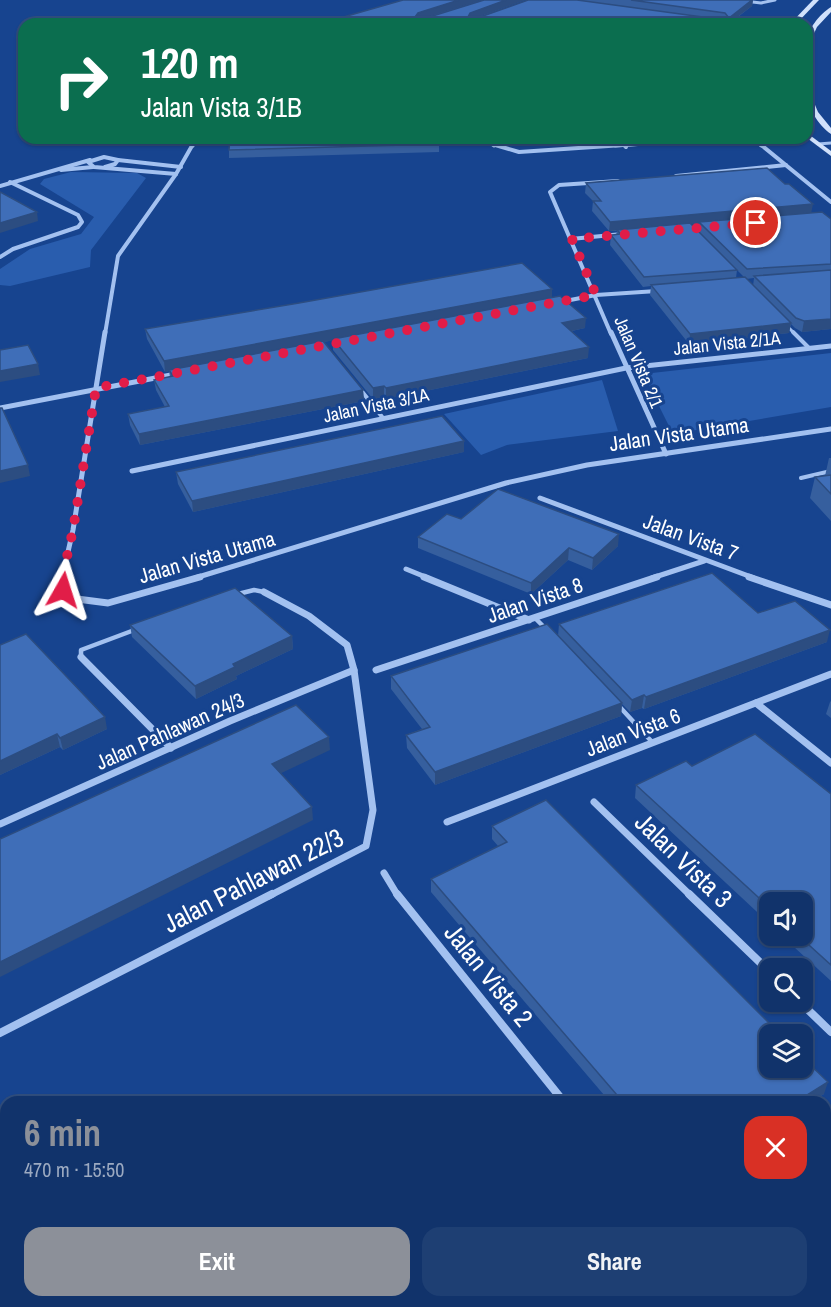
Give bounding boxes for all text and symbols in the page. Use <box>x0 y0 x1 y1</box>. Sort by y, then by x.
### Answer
text: 120 m <box>141 35 239 91</box>
icon: right <box>42 42 120 120</box>
text: Jalan Vista 3/1B <box>141 89 302 125</box>
pin <box>730 197 781 248</box>
icon: arrive <box>739 206 772 239</box>
street label: Jalan Vista 2/1 <box>608 312 670 412</box>
street label: Jalan Vista 2/1A <box>672 325 782 361</box>
street label: Jalan Vista 3/1A <box>321 382 431 428</box>
street label: Jalan Vista Utama <box>607 410 751 458</box>
street label: Jalan Vista 7 <box>639 506 743 568</box>
street label: Jalan Vista Utama <box>136 524 279 590</box>
position arrow <box>31 558 95 622</box>
street label: Jalan Vista 8 <box>483 570 587 630</box>
street label: Jalan Pahlawan 24/3 <box>91 685 249 777</box>
street label: Jalan Vista 6 <box>581 701 685 763</box>
street label: Jalan Vista 3 <box>628 805 740 915</box>
street label: Jalan Pahlawan 22/3 <box>157 819 349 941</box>
map controls <box>759 892 813 1078</box>
button: sound <box>759 892 813 946</box>
street label: Jalan Vista 2 <box>437 916 541 1034</box>
button: search <box>759 958 813 1012</box>
button: layers <box>759 1024 813 1078</box>
text: 6 min <box>24 1109 101 1157</box>
button: close <box>744 1116 807 1179</box>
text: 470 m · 15:50 <box>24 1156 124 1183</box>
button: Exit <box>24 1227 410 1296</box>
button: Share <box>422 1227 807 1296</box>

